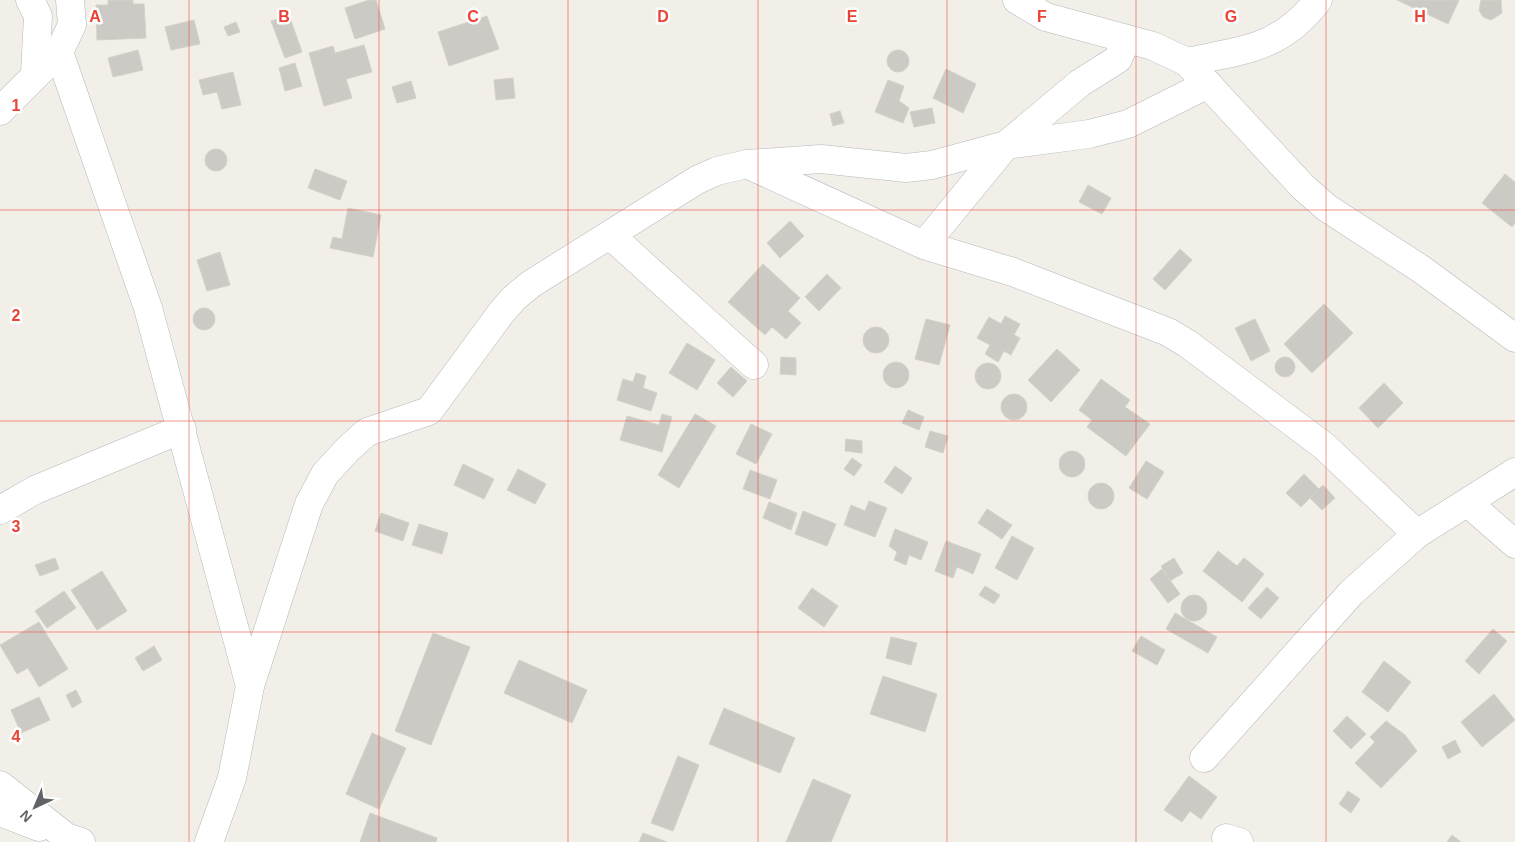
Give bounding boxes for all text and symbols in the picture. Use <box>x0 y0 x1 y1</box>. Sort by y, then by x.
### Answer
text: A <box>89 8 101 25</box>
text: B <box>278 8 290 25</box>
text: C <box>467 8 479 25</box>
text: D <box>657 8 669 25</box>
text: E <box>847 8 858 25</box>
text: F <box>1037 8 1047 25</box>
text: G <box>1225 8 1237 25</box>
text: H <box>1414 8 1426 25</box>
text: 1 <box>12 97 21 114</box>
text: 2 <box>12 307 21 324</box>
text: 3 <box>12 518 21 535</box>
text: 4 <box>12 728 21 745</box>
north arrow <box>10 782 60 832</box>
text: N <box>17 807 35 826</box>

